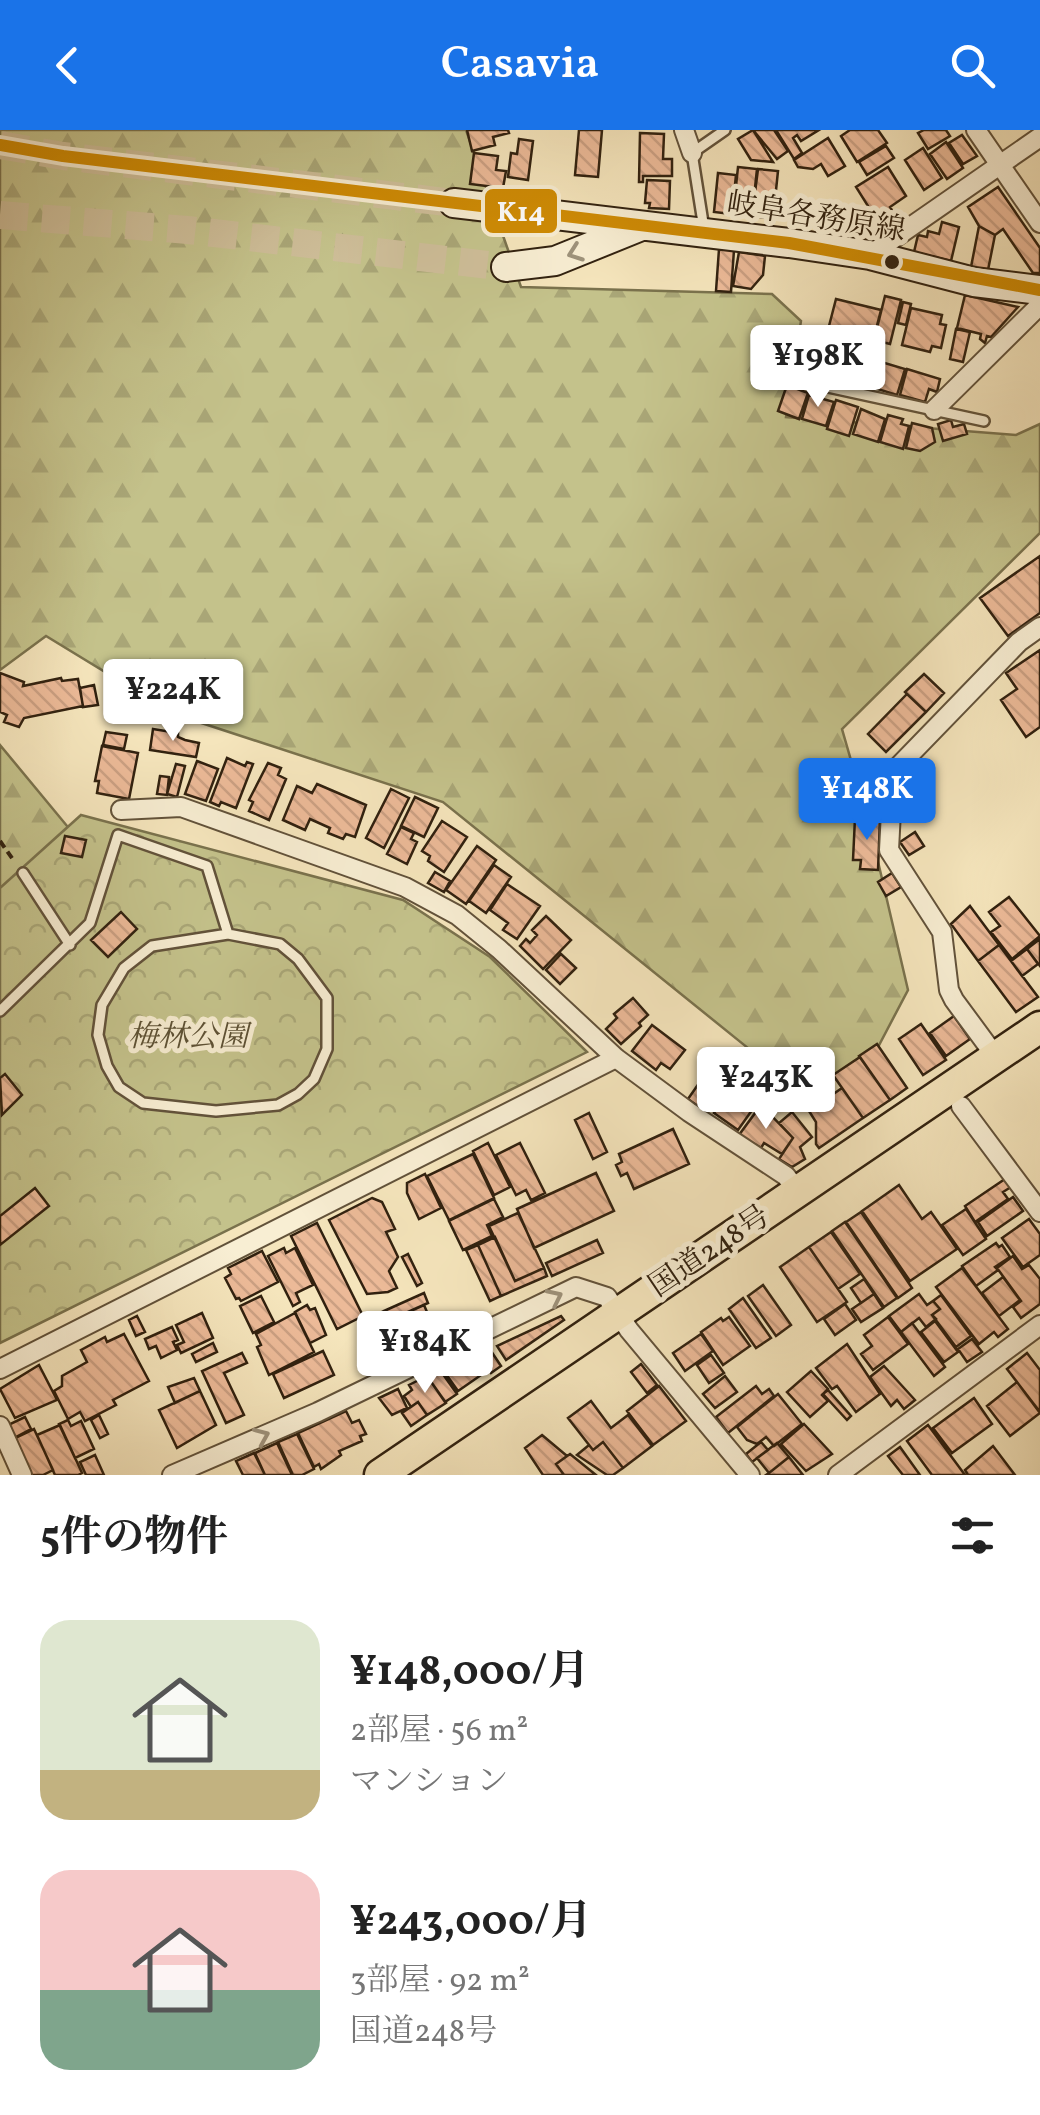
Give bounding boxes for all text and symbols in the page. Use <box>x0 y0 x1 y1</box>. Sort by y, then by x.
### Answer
text: Casavia <box>441 34 599 97</box>
icon: back <box>40 38 95 93</box>
icon: search <box>945 38 1000 93</box>
street label: 岐阜各務原線 <box>724 183 908 253</box>
line badge: K14 <box>483 187 559 235</box>
text: K14 <box>497 194 545 233</box>
one-way arrow <box>568 241 585 262</box>
unlabelled marker <box>882 252 902 272</box>
pin: ¥198K <box>748 325 888 410</box>
text: ¥198K <box>772 335 864 379</box>
pin: ¥224K <box>103 659 243 744</box>
text: ¥224K <box>125 669 221 713</box>
pin: ¥148K <box>797 758 937 843</box>
text: ¥148K <box>821 768 913 812</box>
park label: 梅林公園 <box>128 1017 253 1059</box>
pin: ¥243K <box>696 1047 836 1132</box>
text: ¥243K <box>719 1057 813 1101</box>
street label: 国道248号 <box>641 1196 779 1308</box>
one-way arrow <box>545 1290 563 1310</box>
pin: ¥184K <box>355 1311 495 1396</box>
text: ¥184K <box>379 1321 471 1365</box>
one-way arrow <box>252 1428 270 1448</box>
icon: filters <box>945 1508 1000 1563</box>
text: 5件の物件 <box>40 1510 228 1569</box>
text: ¥148,000/月 <box>350 1644 589 1703</box>
icon: home <box>120 1660 240 1780</box>
text: 2部屋 · 56 m² <box>350 1710 528 1754</box>
text: マンション <box>350 1761 509 1805</box>
text: ¥243,000/月 <box>350 1894 592 1953</box>
icon: home <box>120 1910 240 2030</box>
text: 3部屋 · 92 m² <box>350 1960 530 2004</box>
text: 国道248号 <box>350 2011 497 2055</box>

